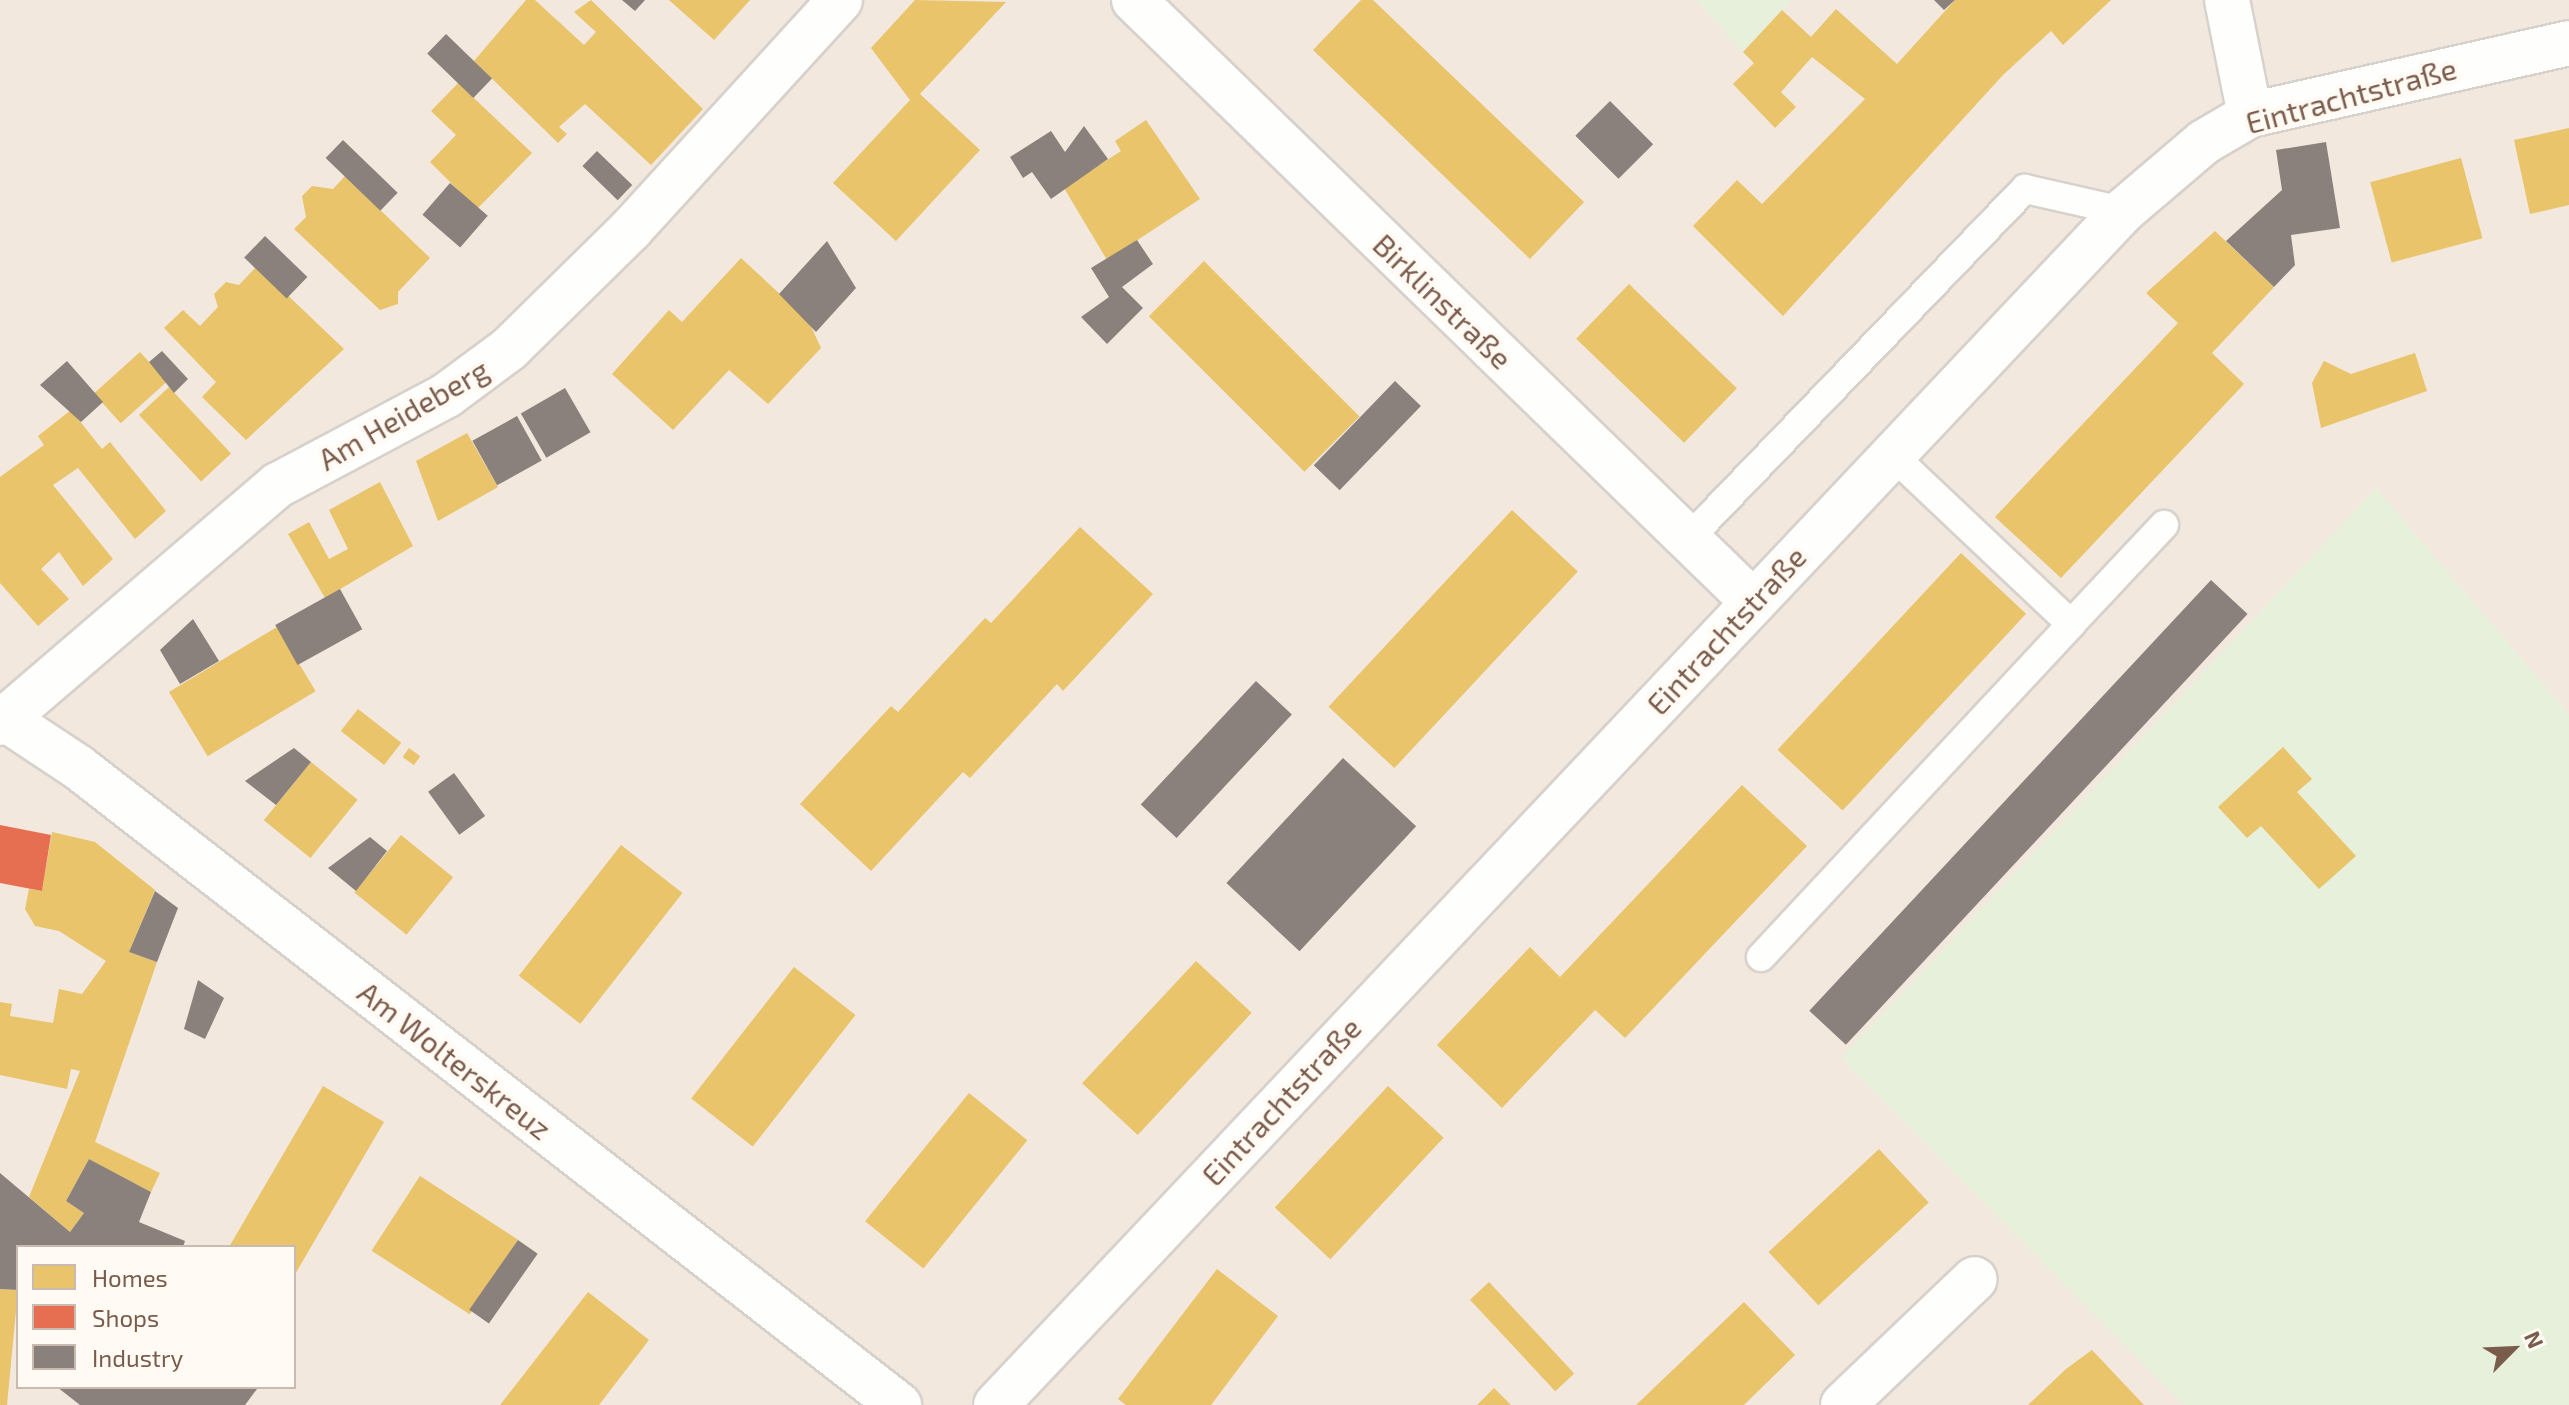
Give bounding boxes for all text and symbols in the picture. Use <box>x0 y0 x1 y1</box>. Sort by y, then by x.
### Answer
street label: Eintrachtstraße <box>2242 50 2460 140</box>
street label: Birklinstraße <box>1366 226 1520 376</box>
street label: Am Heideberg <box>312 351 494 477</box>
street label: Eintrachtstraße <box>1639 538 1813 722</box>
street label: Am Wolterskreuz <box>351 973 559 1147</box>
street label: Eintrachtstraße <box>1194 1009 1368 1193</box>
legend <box>16 1245 296 1389</box>
text: Homes <box>92 1263 168 1292</box>
text: Shops <box>92 1303 159 1332</box>
north arrow <box>2473 1309 2553 1389</box>
text: N <box>2520 1327 2550 1352</box>
text: Industry <box>92 1343 183 1372</box>

